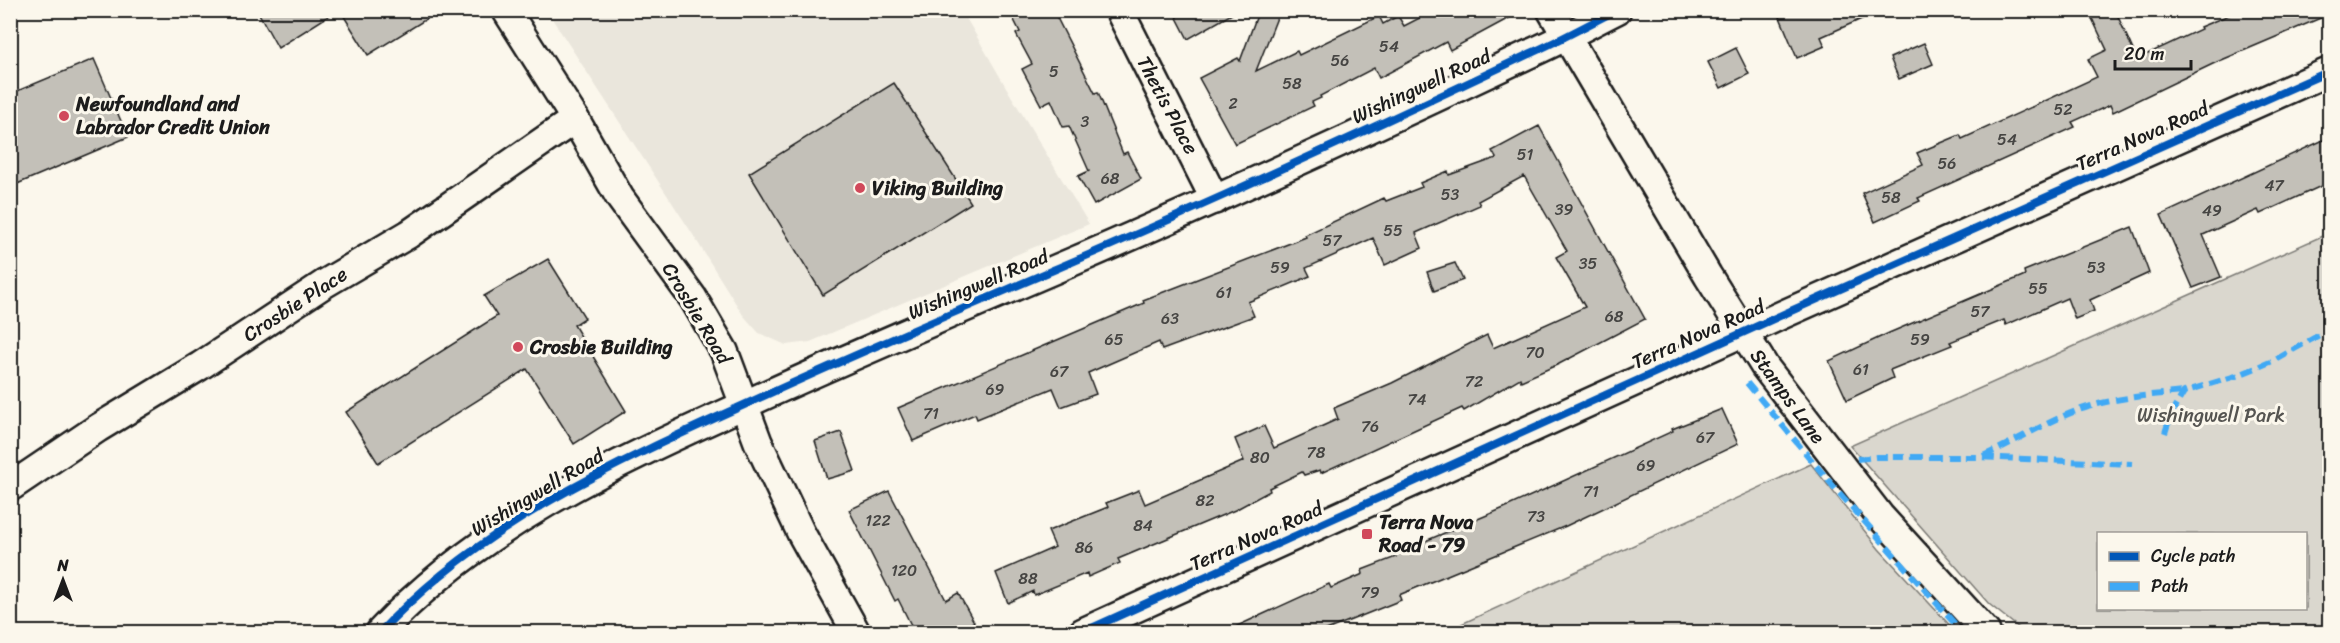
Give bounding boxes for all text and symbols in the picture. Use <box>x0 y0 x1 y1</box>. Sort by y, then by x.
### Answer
house number: 54 <box>1379 32 1399 61</box>
scale bar <box>2115 33 2192 71</box>
street label: Wishingwell Road <box>1346 38 1498 134</box>
text: 20 m <box>2124 38 2164 70</box>
house number: 56 <box>1331 46 1349 75</box>
street label: Thetis Place <box>1127 49 1208 161</box>
house number: 5 <box>1049 57 1059 86</box>
house number: 58 <box>1282 69 1302 98</box>
place label: Newfoundland and Labrador Credit Union <box>75 87 270 145</box>
house number: 2 <box>1228 89 1238 118</box>
street label: Terra Nova Road <box>2070 91 2216 181</box>
house number: 52 <box>2053 95 2073 124</box>
house number: 3 <box>1081 107 1090 136</box>
marker: Newfoundland and Labrador Credit Union <box>57 109 71 123</box>
house number: 54 <box>1997 125 2017 154</box>
house number: 51 <box>1517 140 1533 169</box>
house number: 56 <box>1938 149 1956 178</box>
house number: 68 <box>1101 164 1120 193</box>
place label: Viking Building <box>872 171 1003 206</box>
house number: 47 <box>2264 171 2284 200</box>
house number: 53 <box>1441 180 1459 209</box>
marker: Viking Building <box>853 181 867 195</box>
house number: 58 <box>1881 183 1901 212</box>
house number: 39 <box>1555 195 1573 224</box>
house number: 49 <box>2202 196 2222 225</box>
house number: 55 <box>1383 216 1403 245</box>
house number: 57 <box>1323 226 1342 255</box>
street label: Wishingwell Road <box>902 238 1055 330</box>
house number: 35 <box>1579 249 1598 278</box>
house number: 59 <box>1270 253 1290 282</box>
house number: 53 <box>2087 253 2105 282</box>
street label: Crosbie Road <box>652 255 742 372</box>
street label: Crosbie Place <box>236 257 355 352</box>
house number: 55 <box>2028 274 2048 303</box>
house number: 61 <box>1216 278 1232 307</box>
street label: Terra Nova Road <box>1626 289 1772 379</box>
house number: 57 <box>1971 297 1990 326</box>
house number: 68 <box>1605 302 1624 331</box>
house number: 63 <box>1161 304 1179 333</box>
house number: 65 <box>1105 325 1124 354</box>
house number: 59 <box>1910 325 1930 354</box>
place label: Crosbie Building <box>529 330 673 365</box>
house number: 70 <box>1525 338 1545 367</box>
marker: Crosbie Building <box>511 340 525 354</box>
street label: Stamps Lane <box>1741 341 1835 452</box>
house number: 61 <box>1853 355 1869 384</box>
house number: 67 <box>1050 357 1069 386</box>
house number: 72 <box>1465 367 1483 396</box>
house number: 69 <box>986 375 1005 404</box>
house number: 74 <box>1407 385 1427 414</box>
park label: Wishingwell Park <box>2137 398 2285 433</box>
house number: 71 <box>923 399 939 428</box>
house number: 76 <box>1361 412 1379 441</box>
house number: 67 <box>1696 423 1715 452</box>
street label: Wishingwell Road <box>464 438 612 546</box>
house number: 78 <box>1307 438 1326 467</box>
house number: 80 <box>1250 443 1270 472</box>
house number: 69 <box>1637 451 1656 480</box>
house number: 71 <box>1583 477 1599 506</box>
house number: 82 <box>1196 486 1214 515</box>
street label: Terra Nova Road <box>1184 491 1330 581</box>
house number: 73 <box>1527 502 1545 531</box>
place label: Terra Nova Road - 79 <box>1378 505 1474 563</box>
house number: 122 <box>865 506 891 535</box>
house number: 84 <box>1133 511 1153 540</box>
marker: Terra Nova Road - 79 <box>1360 527 1374 541</box>
legend <box>2097 532 2307 610</box>
house number: 86 <box>1075 533 1093 562</box>
text: Cycle path <box>2151 540 2235 572</box>
north arrow <box>33 550 93 610</box>
text: N <box>56 551 69 580</box>
house number: 120 <box>891 556 917 585</box>
house number: 88 <box>1018 564 1038 593</box>
text: Path <box>2151 570 2188 602</box>
house number: 79 <box>1361 578 1380 607</box>

